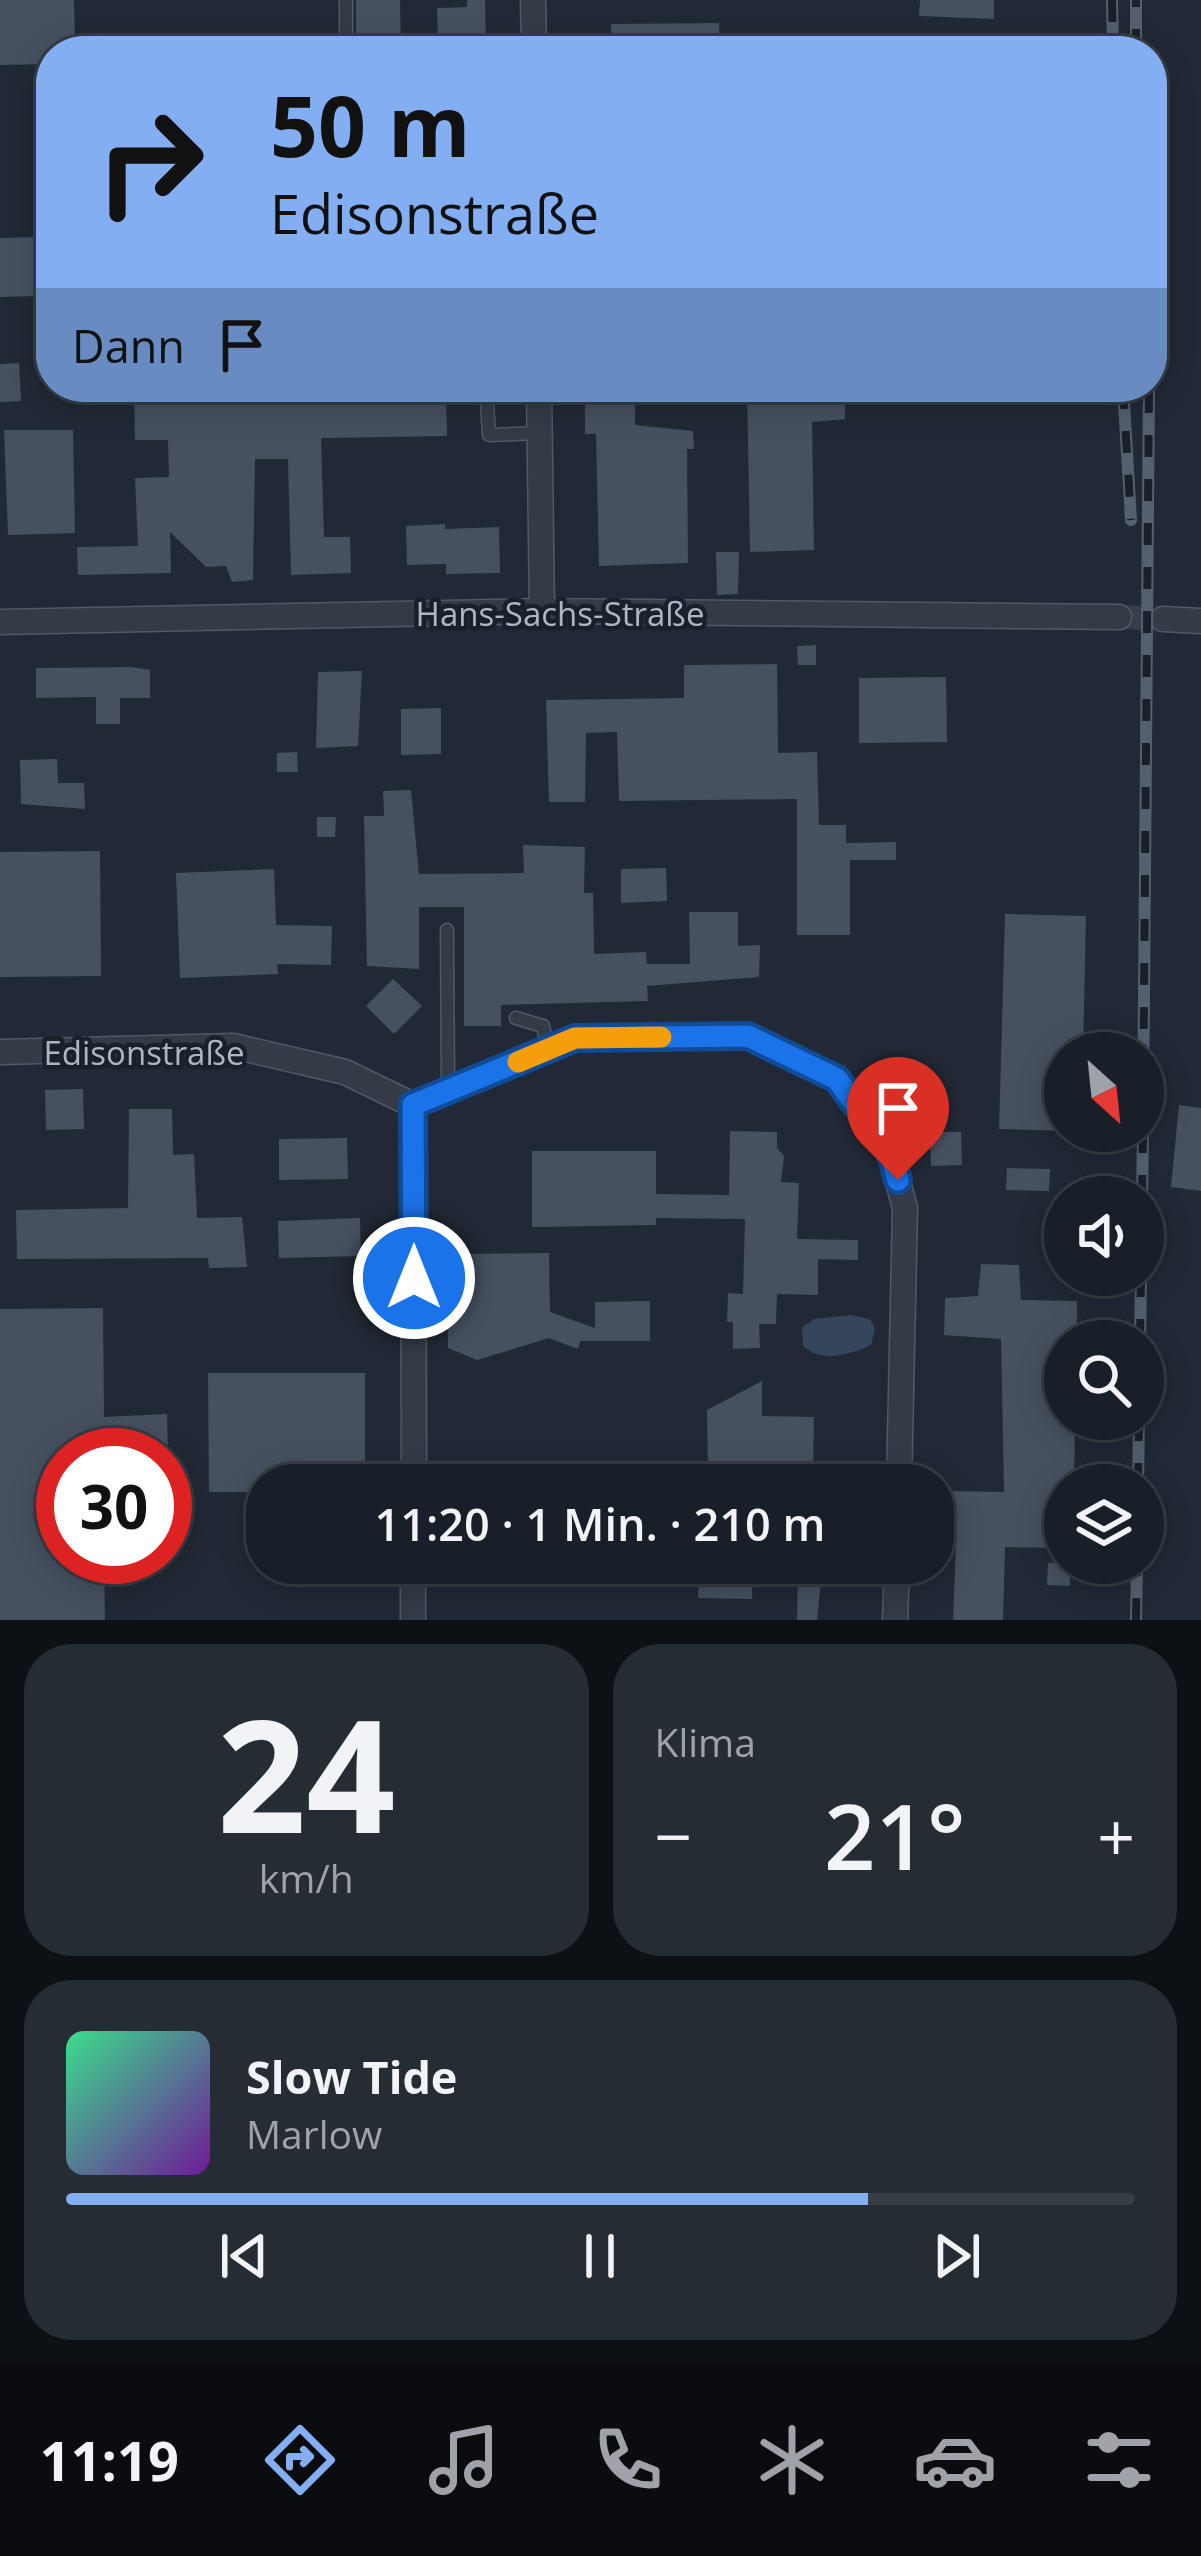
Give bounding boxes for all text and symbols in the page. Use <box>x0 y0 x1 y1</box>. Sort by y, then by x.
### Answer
text: 50 m <box>270 67 470 182</box>
icon: right <box>72 84 228 240</box>
text: Edisonstraße <box>270 176 599 250</box>
icon: arrive <box>209 312 275 378</box>
text: Dann <box>72 315 185 376</box>
street label: Hans-Sachs-Straße <box>416 591 704 636</box>
street label: Edisonstraße <box>43 1030 245 1075</box>
north arrow <box>1044 1032 1164 1152</box>
map controls <box>1044 1032 1164 1584</box>
pin <box>847 1057 949 1180</box>
icon: arrive <box>865 1075 931 1141</box>
button: sound <box>1044 1176 1164 1296</box>
position arrow <box>351 1215 477 1341</box>
button: search <box>1044 1320 1164 1440</box>
speed limit sign: 30 <box>36 1428 192 1584</box>
button: layers <box>1044 1464 1164 1584</box>
text: 11:20 · 1 Min. · 210 m <box>375 1493 825 1554</box>
text: 24 <box>217 1666 395 1879</box>
text: Klima <box>655 1715 756 1768</box>
text: 21° <box>824 1774 965 1896</box>
text: − <box>655 1790 692 1880</box>
text: + <box>1097 1790 1135 1880</box>
text: km/h <box>259 1851 354 1904</box>
text: Slow Tide <box>246 2046 457 2107</box>
text: Marlow <box>246 2107 382 2160</box>
icon: previous <box>211 2223 277 2289</box>
icon: pause <box>567 2223 633 2289</box>
icon: next <box>924 2223 990 2289</box>
icon: directions <box>258 2418 342 2502</box>
icon: music <box>422 2418 506 2502</box>
icon: phone <box>586 2418 670 2502</box>
icon: climate <box>750 2418 834 2502</box>
icon: car <box>913 2418 997 2502</box>
icon: filters <box>1077 2418 1161 2502</box>
text: 11:19 <box>40 2423 179 2497</box>

